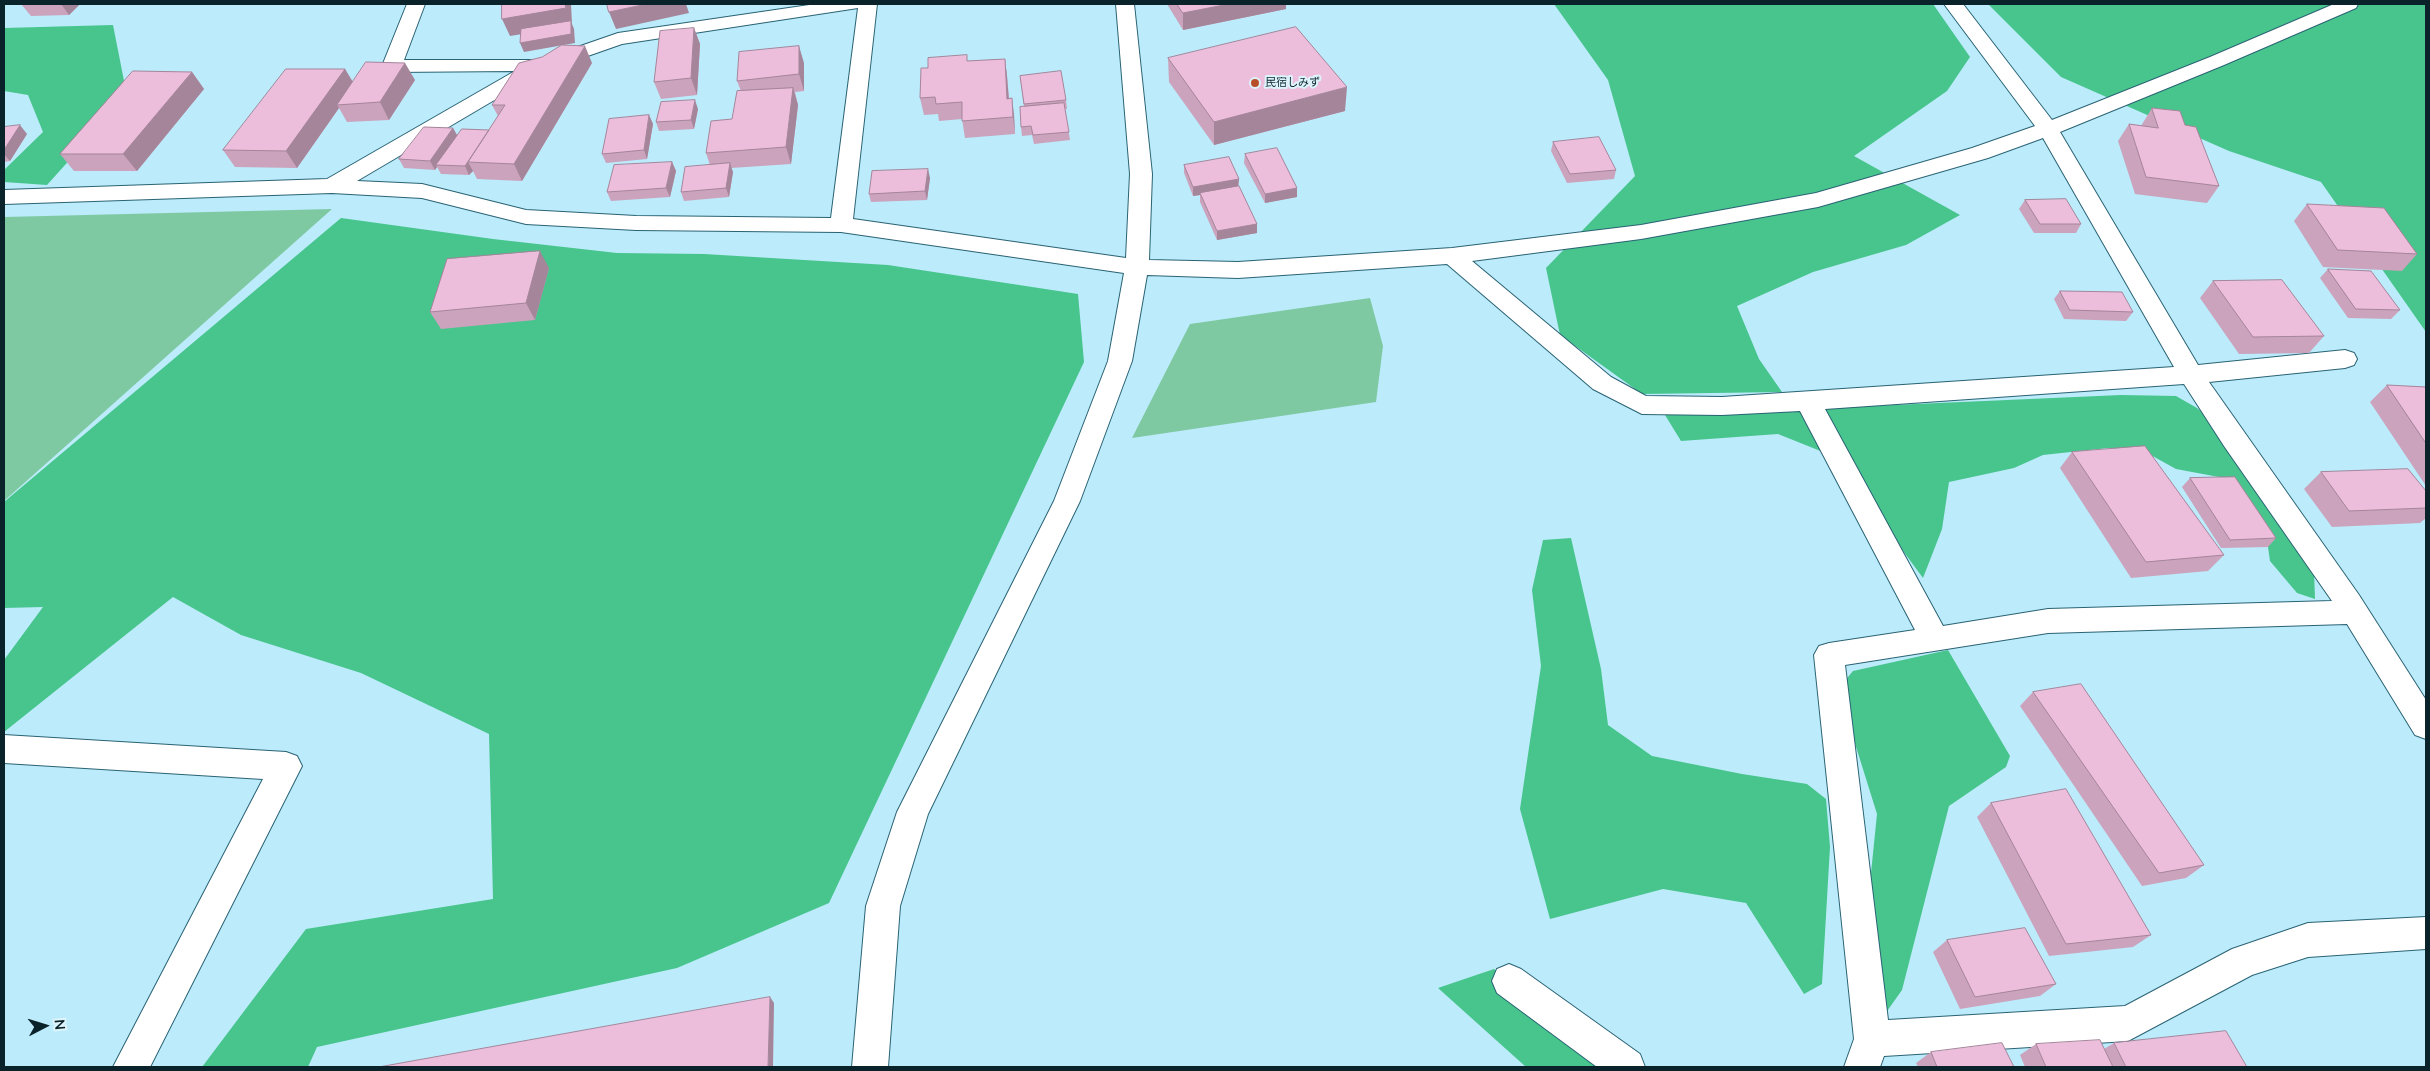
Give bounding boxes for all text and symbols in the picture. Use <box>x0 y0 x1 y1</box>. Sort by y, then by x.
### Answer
place label: 民宿しみず <box>1265 76 1320 90</box>
marker: 民宿しみず <box>1249 77 1261 89</box>
north arrow <box>20 1001 70 1051</box>
text: N <box>51 1019 69 1031</box>

